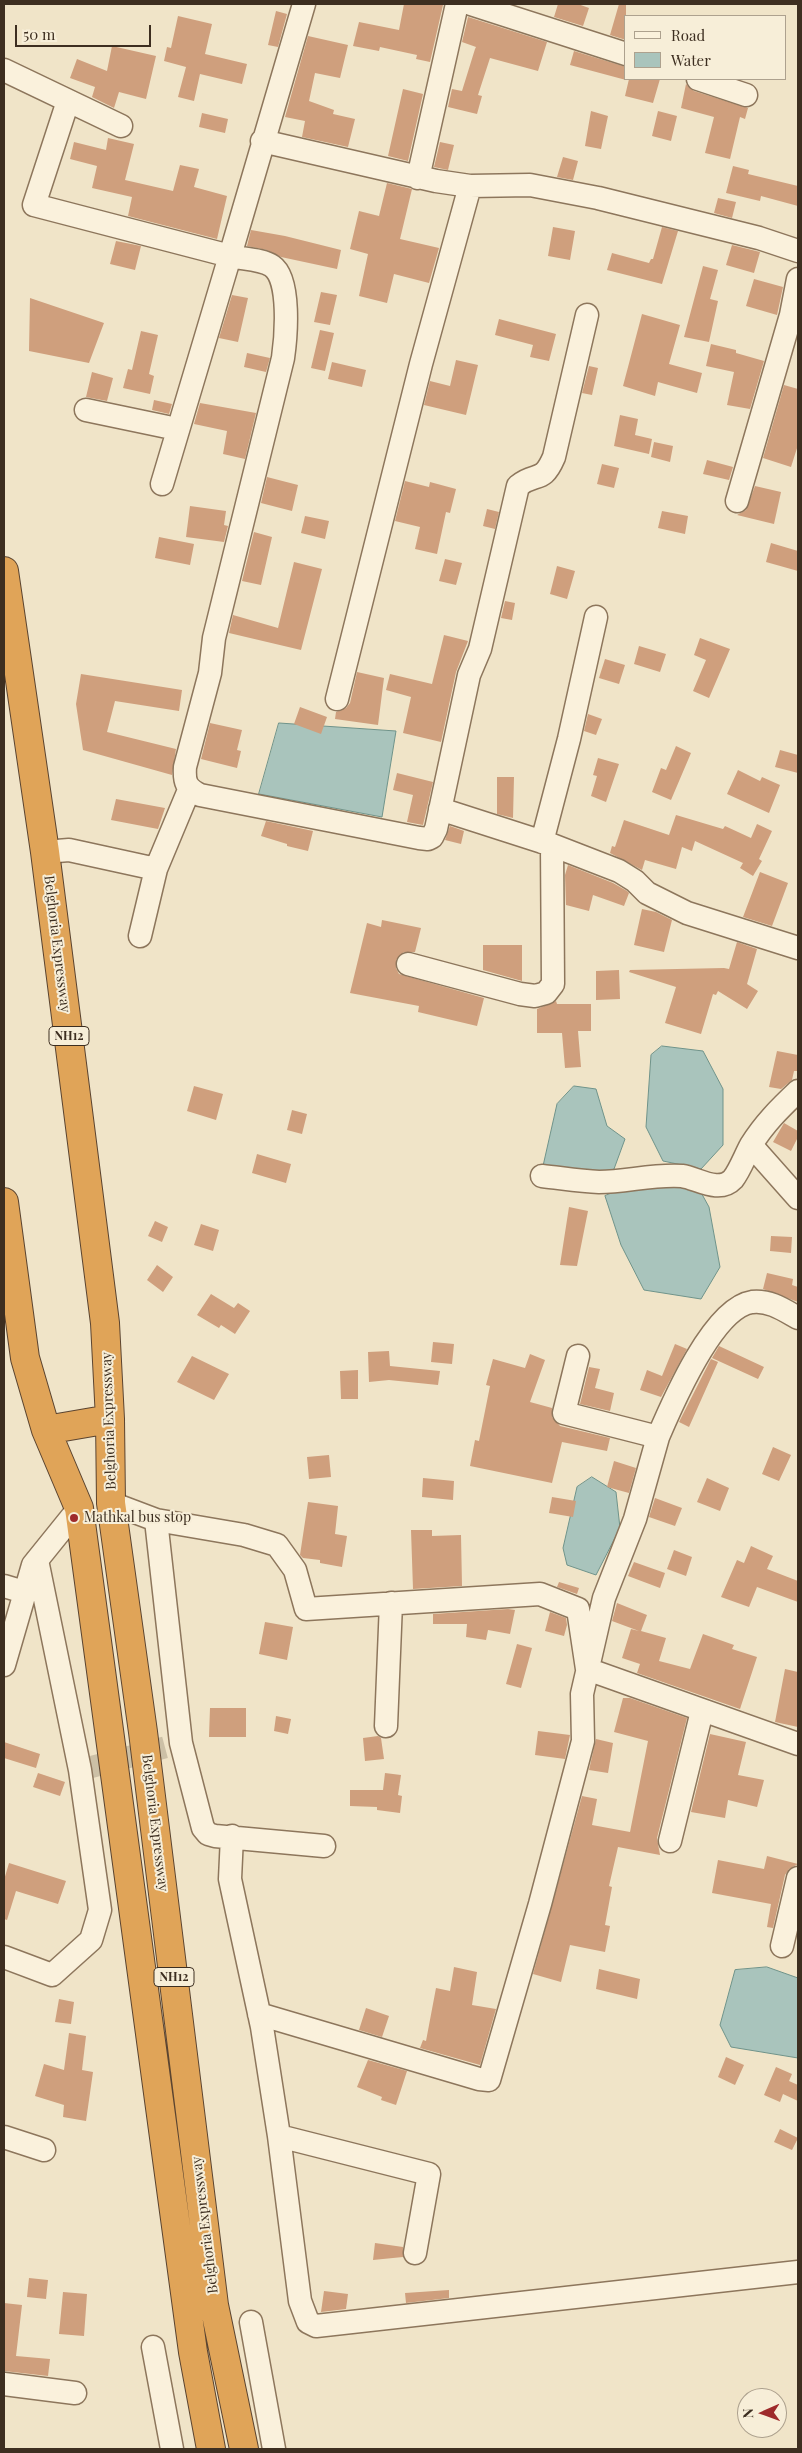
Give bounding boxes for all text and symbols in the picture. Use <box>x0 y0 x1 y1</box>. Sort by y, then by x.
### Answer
scale bar <box>18 15 154 47</box>
legend <box>624 15 787 80</box>
text: 50 m <box>23 24 55 44</box>
text: Road <box>671 25 705 45</box>
text: Water <box>671 50 711 70</box>
street label: Belghoria Expressway <box>40 874 74 1014</box>
road number: NH12 <box>49 1026 89 1046</box>
street label: Belghoria Expressway <box>98 1352 120 1490</box>
place label: Mathkal bus stop <box>84 1510 191 1526</box>
marker: Mathkal bus stop <box>68 1512 80 1524</box>
street label: Belghoria Expressway <box>138 1753 172 1893</box>
road number: NH12 <box>154 1968 194 1986</box>
street label: Belghoria Expressway <box>188 2155 222 2295</box>
north arrow <box>737 2388 787 2438</box>
text: N <box>738 2408 757 2419</box>

